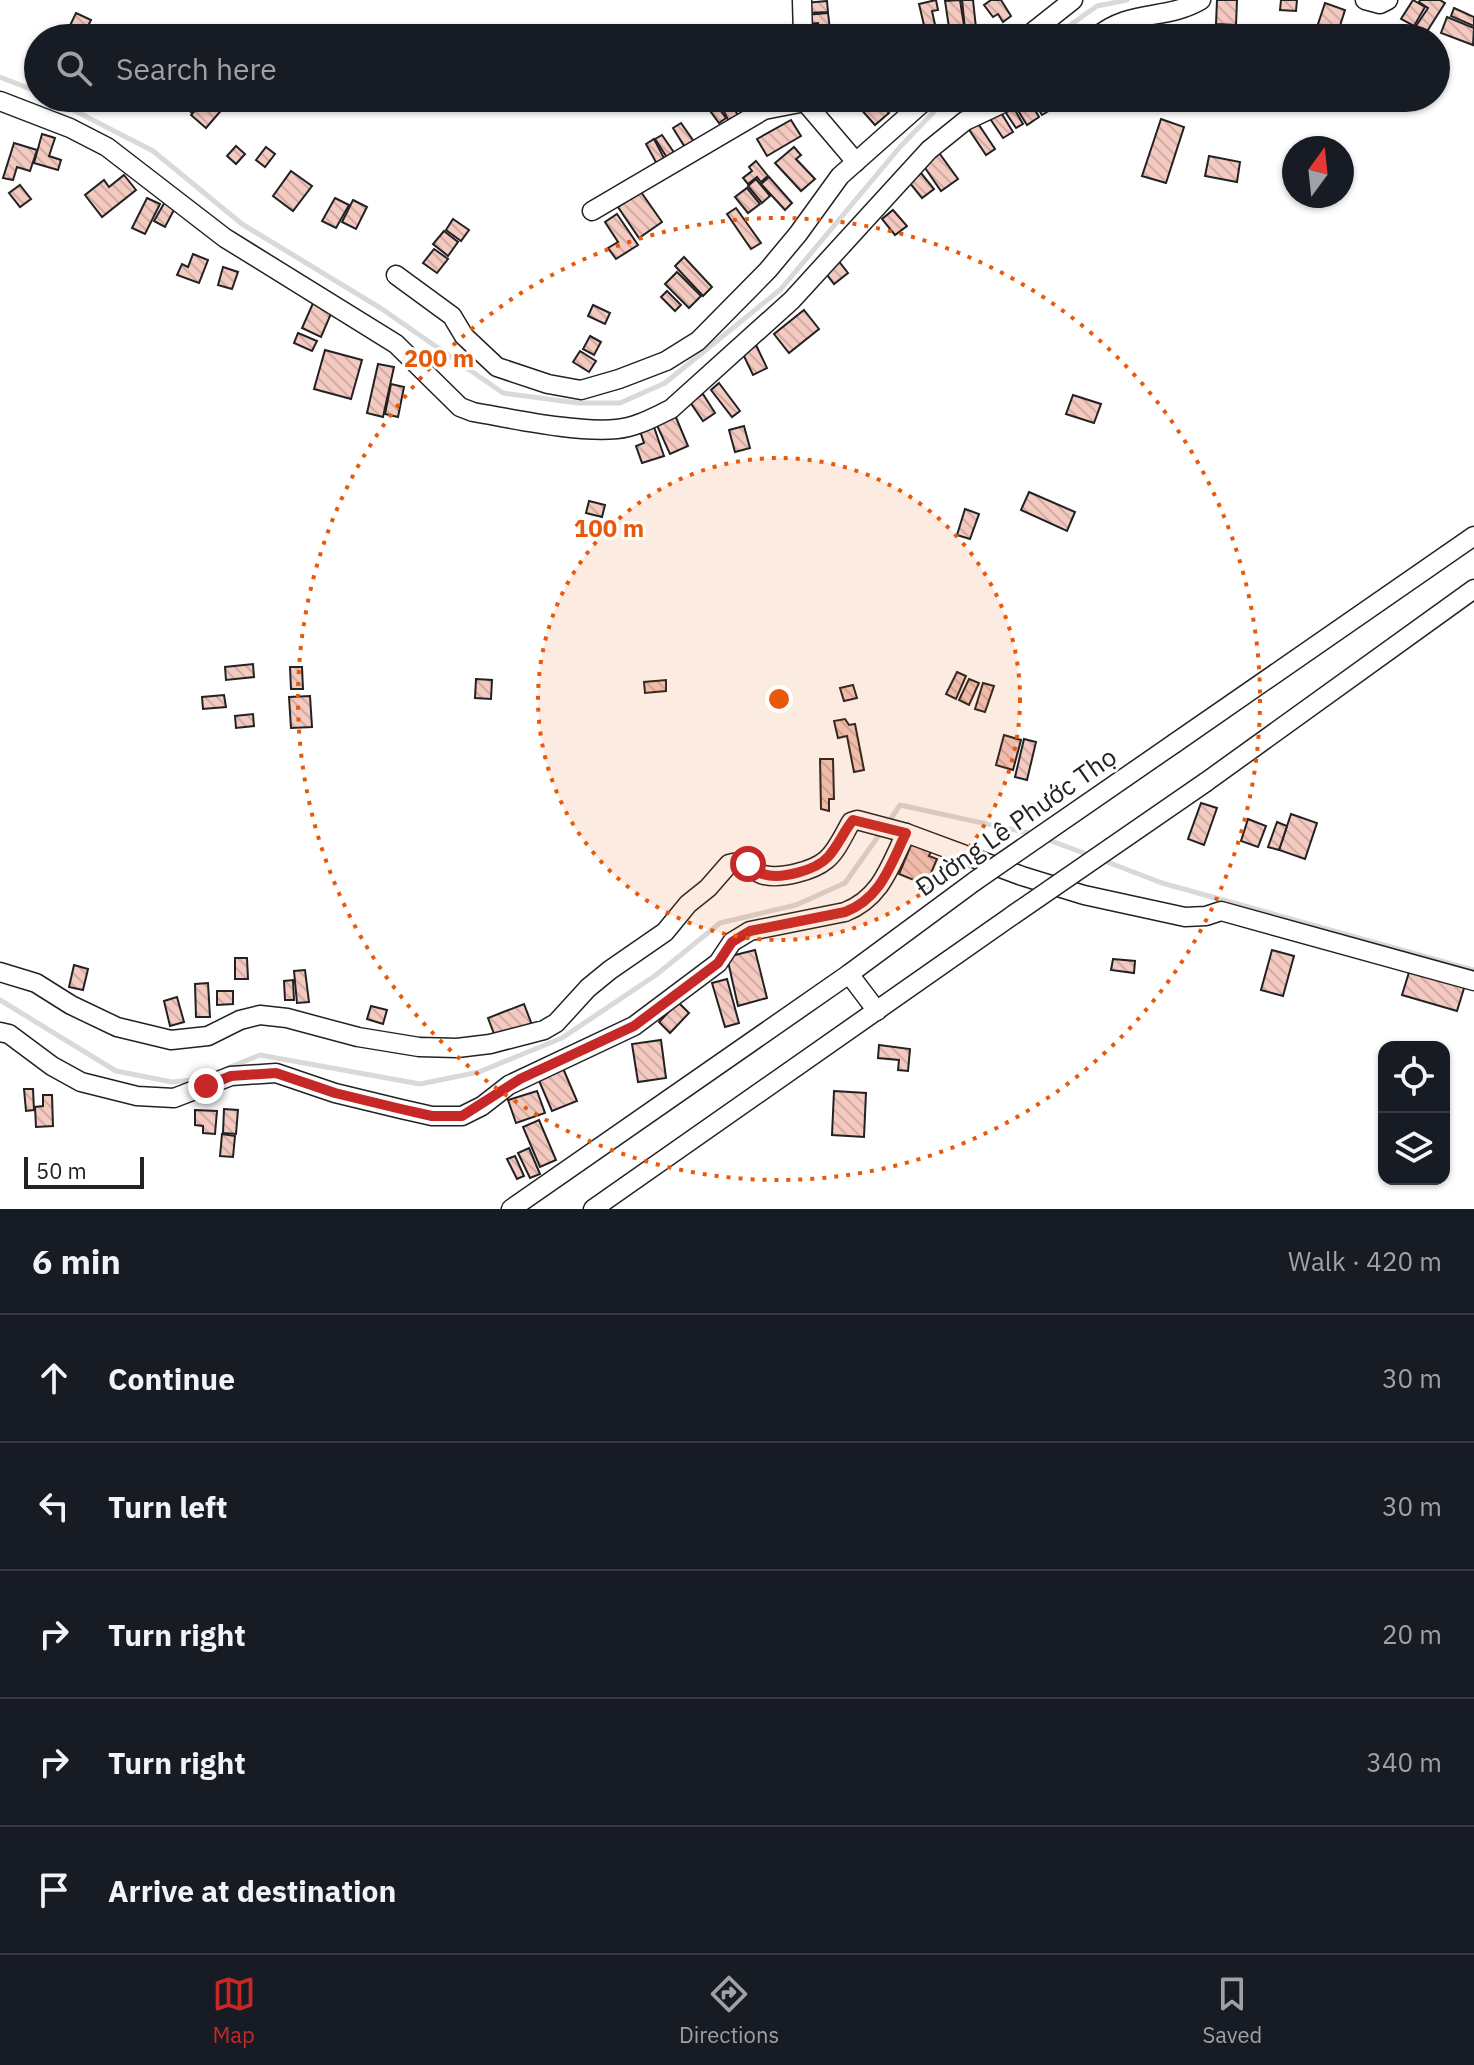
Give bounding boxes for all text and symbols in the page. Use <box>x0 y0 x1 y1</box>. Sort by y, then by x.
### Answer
search box <box>24 24 1450 112</box>
icon: search <box>52 46 96 90</box>
text: Search here <box>116 49 277 88</box>
north arrow <box>1282 136 1354 208</box>
text: 200 m <box>404 342 474 374</box>
text: 100 m <box>574 512 644 544</box>
centre of rings <box>765 685 793 713</box>
street label: Đường Lê Phước Thọ <box>908 739 1123 903</box>
route start <box>730 846 766 882</box>
map controls <box>1378 1041 1450 1185</box>
button: locate <box>1378 1041 1450 1113</box>
route end <box>188 1068 224 1104</box>
button: layers <box>1378 1113 1450 1185</box>
scale bar <box>24 1153 144 1189</box>
text: 50 m <box>36 1156 87 1185</box>
text: 6 min <box>32 1239 121 1283</box>
text: Walk · 420 m <box>1288 1244 1442 1278</box>
icon: ahead <box>32 1356 76 1400</box>
text: Continue <box>108 1359 235 1398</box>
text: 30 m <box>1382 1361 1442 1395</box>
icon: left <box>32 1484 76 1528</box>
text: Turn left <box>108 1487 227 1526</box>
text: 30 m <box>1382 1489 1442 1523</box>
icon: right <box>32 1612 76 1656</box>
text: Turn right <box>108 1615 246 1654</box>
text: 20 m <box>1382 1617 1442 1651</box>
icon: right <box>32 1740 76 1784</box>
text: Turn right <box>108 1743 246 1782</box>
text: 340 m <box>1366 1745 1442 1779</box>
icon: arrive <box>32 1868 76 1912</box>
text: Arrive at destination <box>108 1871 396 1910</box>
tab: Map <box>212 1972 256 2049</box>
tab: Directions <box>679 1972 779 2049</box>
tab: Saved <box>1202 1972 1262 2049</box>

